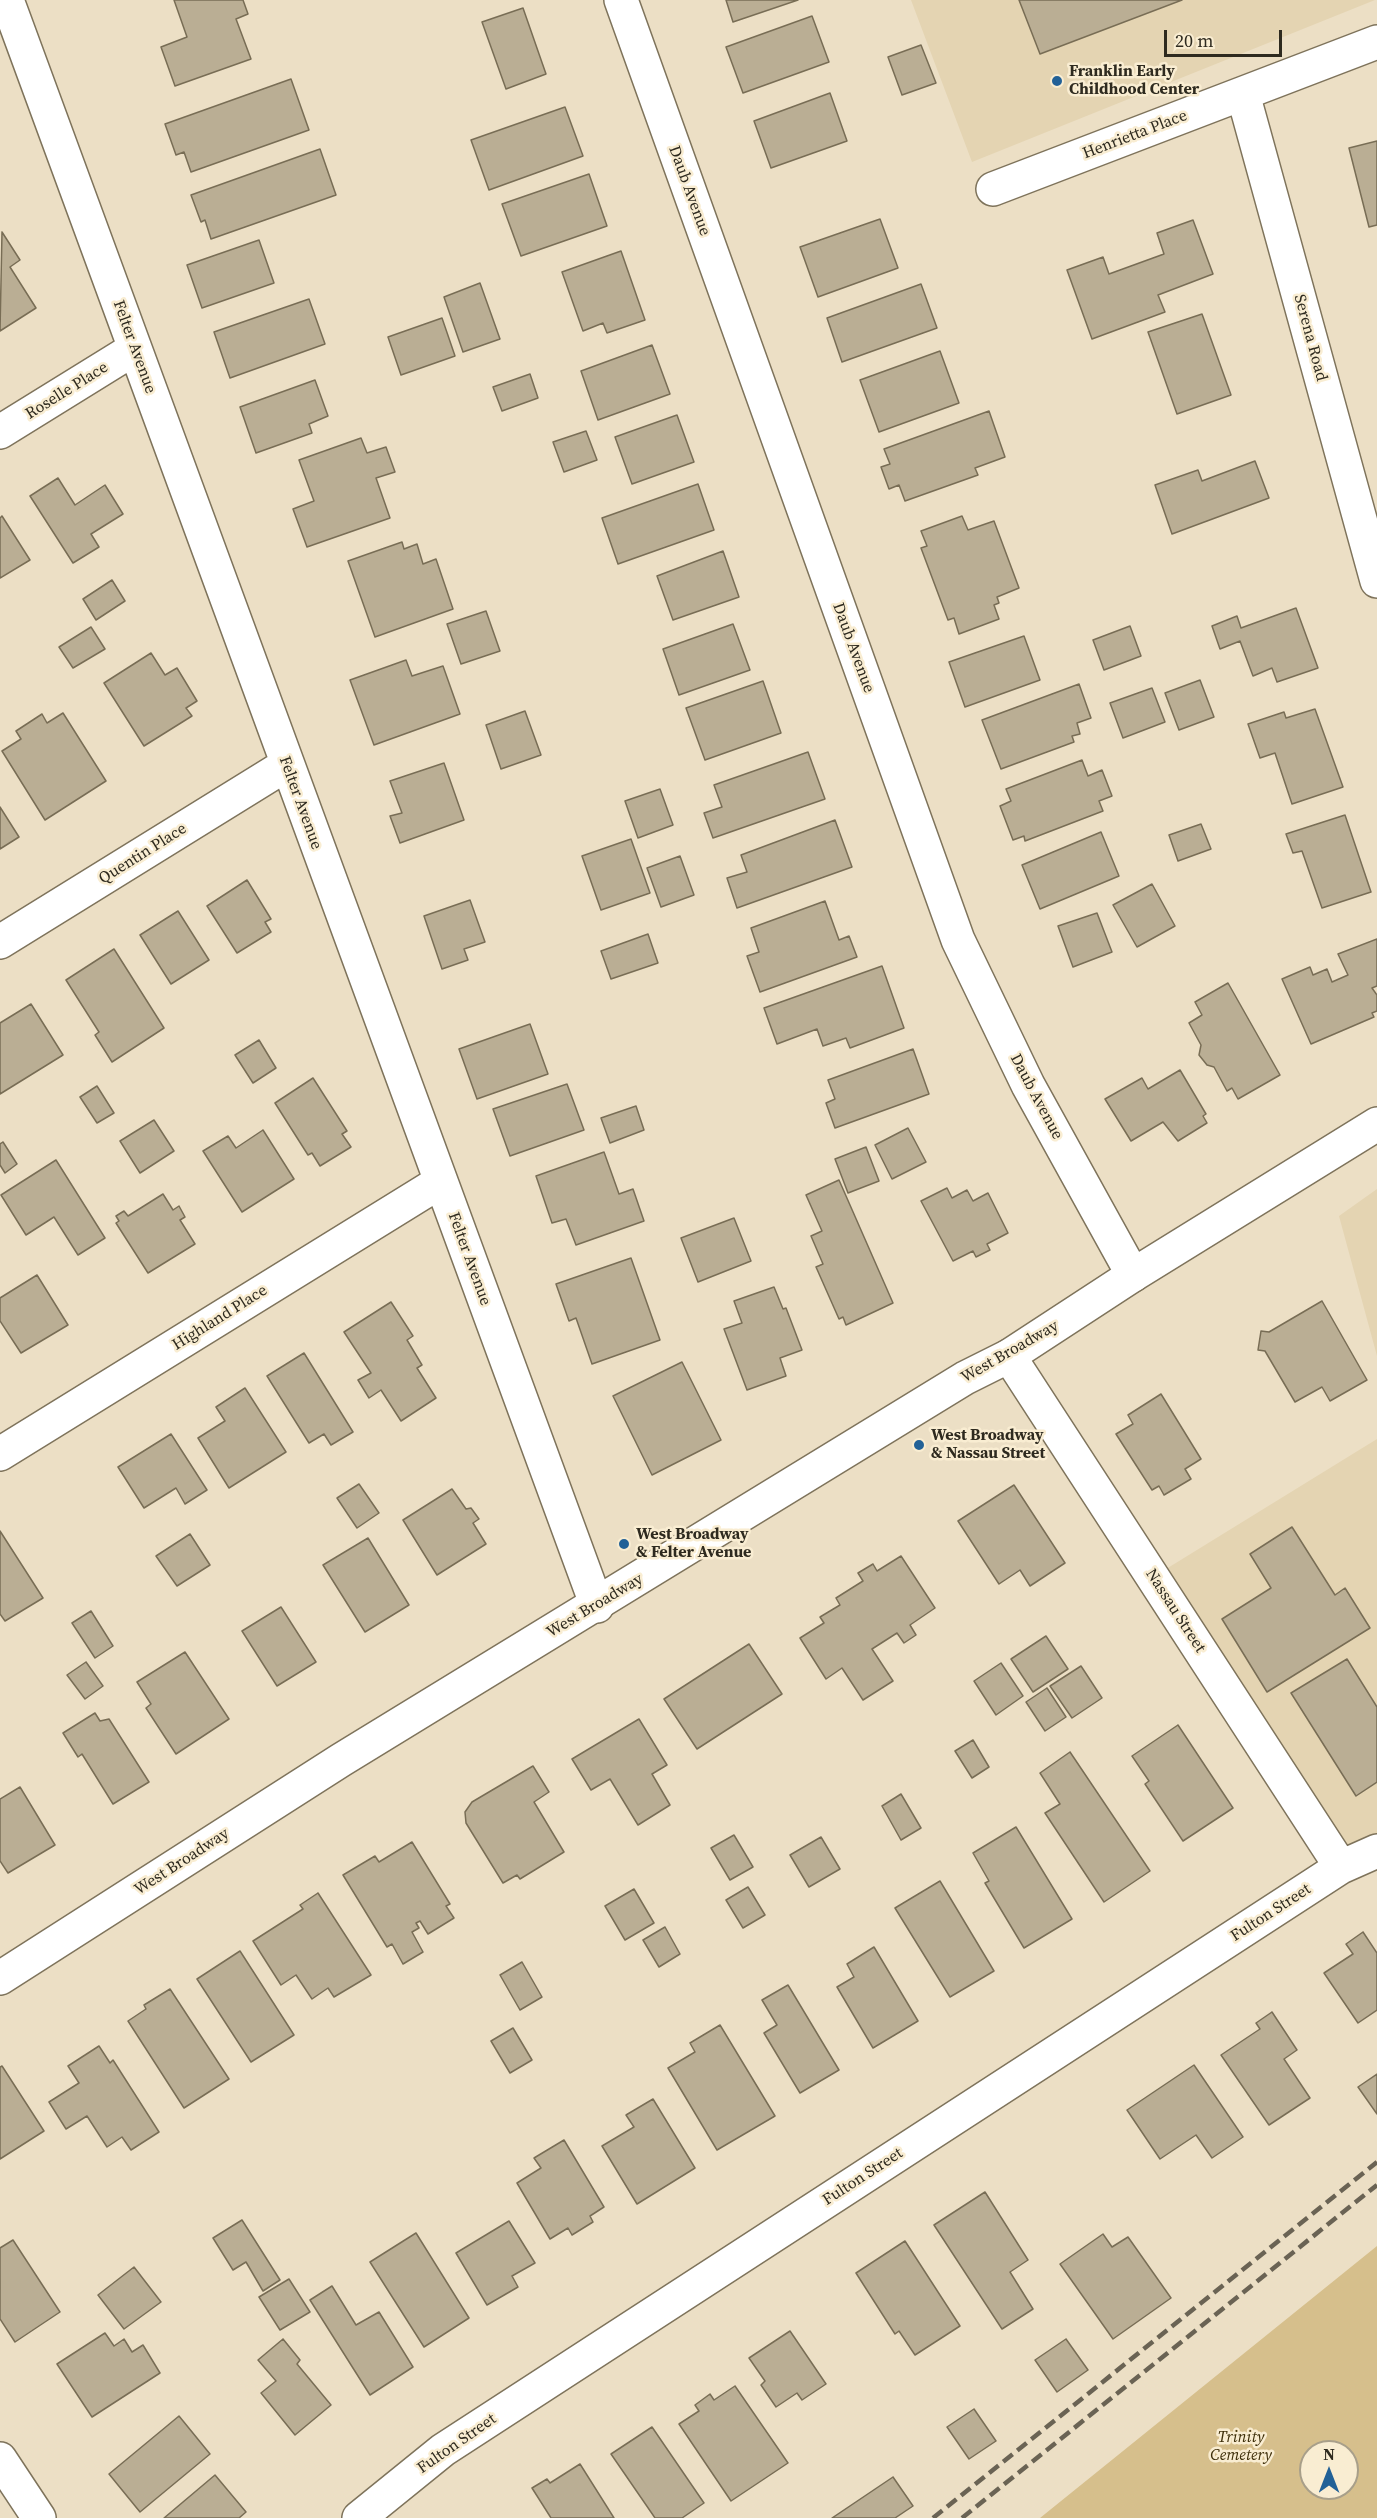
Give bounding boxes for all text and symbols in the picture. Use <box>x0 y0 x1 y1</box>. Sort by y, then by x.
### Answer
scale bar <box>1167 18 1286 56</box>
text: 20 m <box>1175 28 1213 53</box>
place label: Franklin Early Childhood Center <box>1069 62 1199 100</box>
marker: Franklin Early Childhood Center <box>1050 74 1064 88</box>
street label: Henrietta Place <box>1080 106 1190 164</box>
street label: Daub Avenue <box>664 143 714 239</box>
street label: Serena Road <box>1289 293 1331 383</box>
street label: Felter Avenue <box>108 298 160 396</box>
street label: Roselle Place <box>22 358 112 424</box>
street label: Daub Avenue <box>828 600 878 696</box>
street label: Felter Avenue <box>274 754 326 852</box>
street label: Quentin Place <box>96 819 190 889</box>
street label: Daub Avenue <box>1005 1051 1067 1143</box>
street label: Felter Avenue <box>443 1210 495 1308</box>
street label: Highland Place <box>169 1281 271 1355</box>
street label: West Broadway <box>958 1316 1062 1388</box>
place label: West Broadway & Nassau Street <box>931 1426 1045 1464</box>
marker: West Broadway & Nassau Street <box>912 1438 926 1452</box>
place label: West Broadway & Felter Avenue <box>636 1525 751 1563</box>
marker: West Broadway & Felter Avenue <box>617 1537 631 1551</box>
street label: Nassau Street <box>1141 1565 1209 1657</box>
street label: West Broadway <box>543 1570 647 1642</box>
street label: West Broadway <box>131 1824 233 1900</box>
street label: Fulton Street <box>1227 1880 1315 1946</box>
street label: Fulton Street <box>819 2144 907 2210</box>
street label: Fulton Street <box>414 2410 500 2478</box>
park label: Trinity Cemetery <box>1210 2428 1272 2466</box>
north arrow <box>1299 2440 1359 2500</box>
text: N <box>1323 2443 1335 2465</box>

